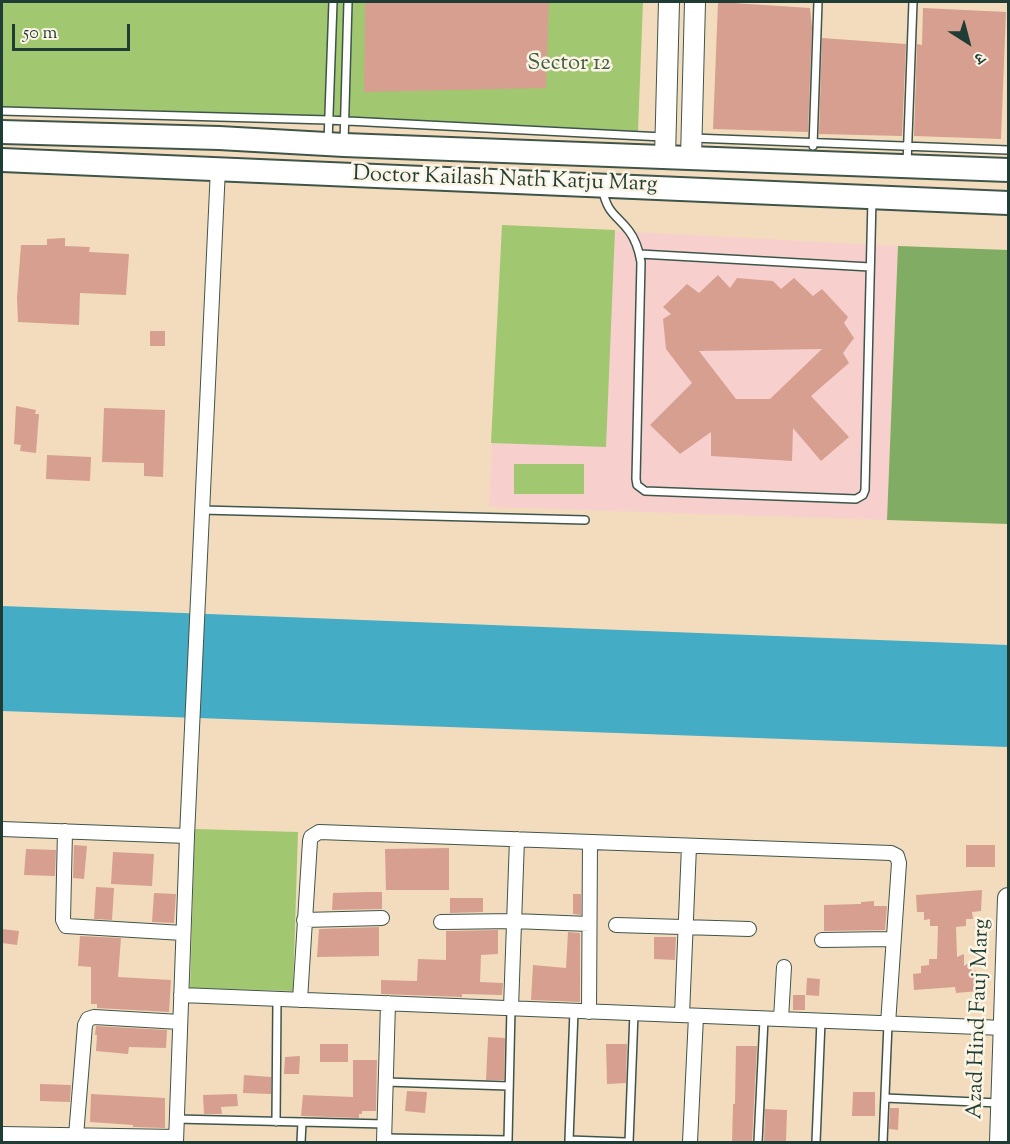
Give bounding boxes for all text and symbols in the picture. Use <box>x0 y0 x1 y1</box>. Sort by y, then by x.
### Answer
scale bar <box>15 12 134 50</box>
north arrow <box>938 12 998 72</box>
text: 50 m <box>23 21 57 47</box>
text: उ <box>969 45 989 69</box>
park label: Sector 12 <box>527 52 611 78</box>
street label: Doctor Kailash Nath Katju Marg <box>352 162 658 200</box>
street label: Azad Hind Fauj Marg <box>963 918 997 1120</box>

